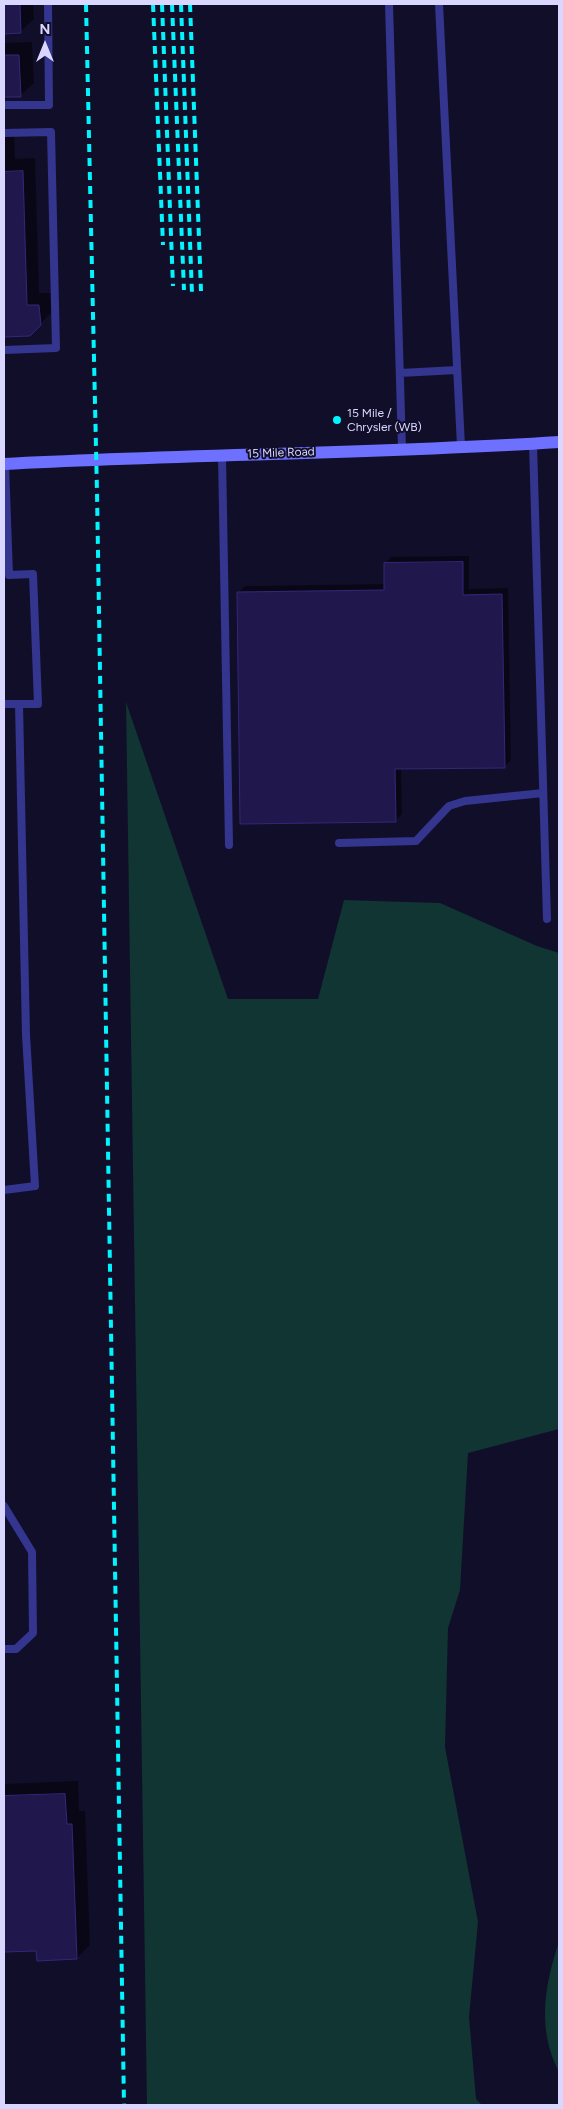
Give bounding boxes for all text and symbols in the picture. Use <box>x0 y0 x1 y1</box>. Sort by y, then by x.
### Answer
north arrow <box>20 20 70 70</box>
text: N <box>40 21 50 38</box>
place label: 15 Mile / Chrysler (WB) <box>347 406 422 434</box>
marker: 15 Mile / Chrysler (WB) <box>331 414 343 426</box>
street label: 15 Mile Road <box>247 445 315 461</box>

